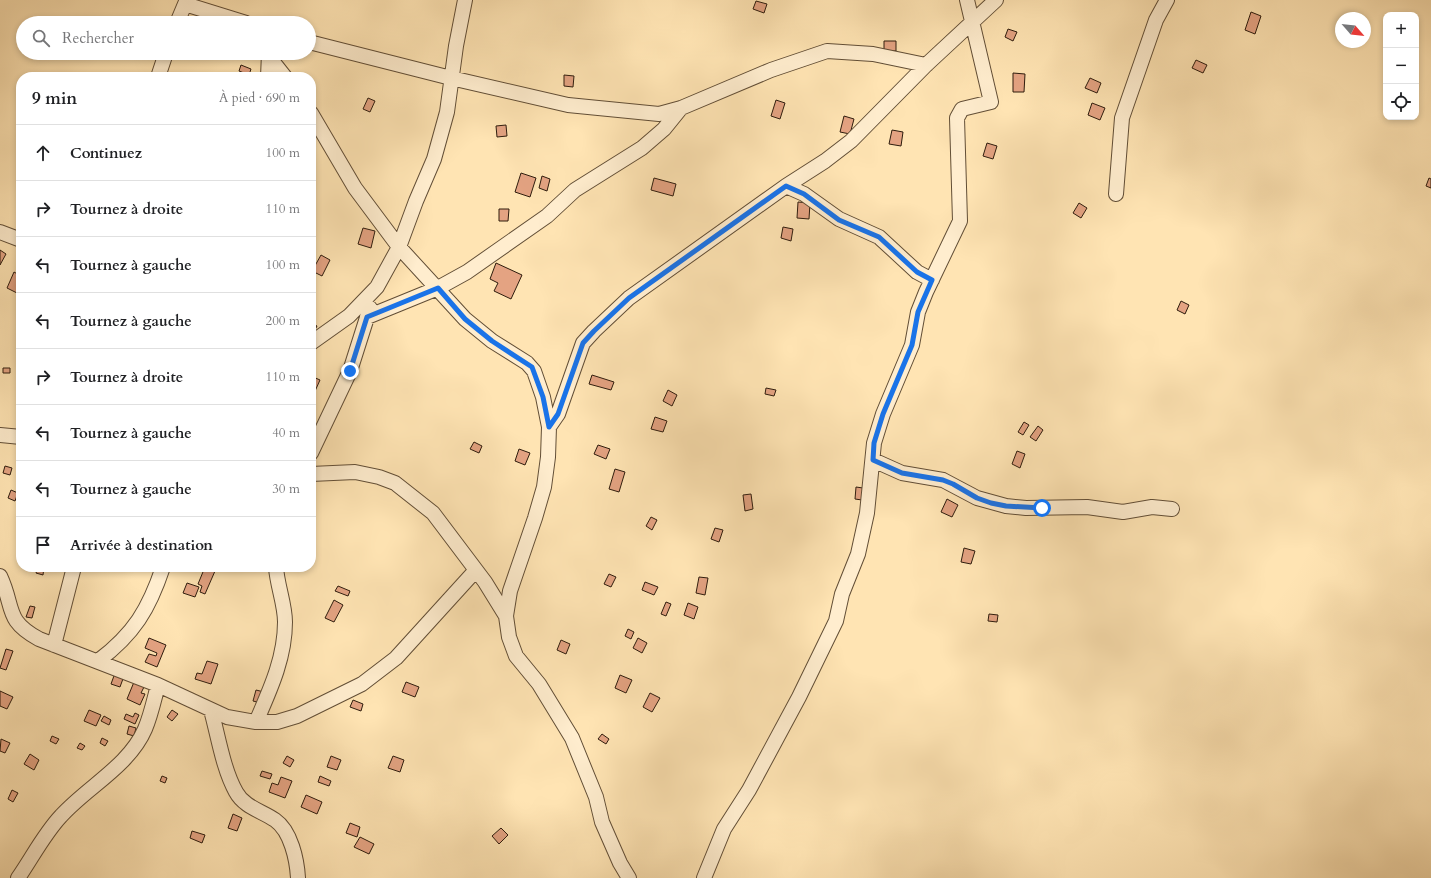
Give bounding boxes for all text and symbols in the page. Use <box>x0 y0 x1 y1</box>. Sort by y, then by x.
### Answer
north arrow <box>1335 12 1371 48</box>
map controls <box>1383 12 1419 120</box>
button: + <box>1383 12 1419 48</box>
search box <box>16 16 316 60</box>
icon: search <box>30 27 52 49</box>
text: Rechercher <box>62 28 134 48</box>
button: − <box>1383 48 1419 84</box>
button: locate <box>1383 84 1419 120</box>
text: 9 min <box>32 87 77 110</box>
text: À pied · 690 m <box>219 89 300 107</box>
icon: ahead <box>32 142 54 164</box>
text: Continuez <box>70 143 142 163</box>
text: 100 m <box>266 144 300 162</box>
icon: right <box>32 198 54 220</box>
text: Tournez à droite <box>70 199 183 219</box>
text: 110 m <box>266 200 300 218</box>
icon: left <box>32 254 54 276</box>
text: Tournez à gauche <box>70 255 192 275</box>
text: 100 m <box>266 256 300 274</box>
icon: left <box>32 310 54 332</box>
text: Tournez à gauche <box>70 311 192 331</box>
text: 200 m <box>266 312 300 330</box>
route end <box>341 362 359 380</box>
icon: right <box>32 366 54 388</box>
text: Tournez à droite <box>70 367 183 387</box>
text: 110 m <box>266 368 300 386</box>
icon: left <box>32 422 54 444</box>
text: Tournez à gauche <box>70 423 192 443</box>
text: 40 m <box>272 424 300 442</box>
icon: left <box>32 478 54 500</box>
text: Tournez à gauche <box>70 479 192 499</box>
text: 30 m <box>272 480 300 498</box>
route start <box>1033 499 1051 517</box>
icon: arrive <box>32 534 54 556</box>
text: Arrivée à destination <box>70 535 213 555</box>

